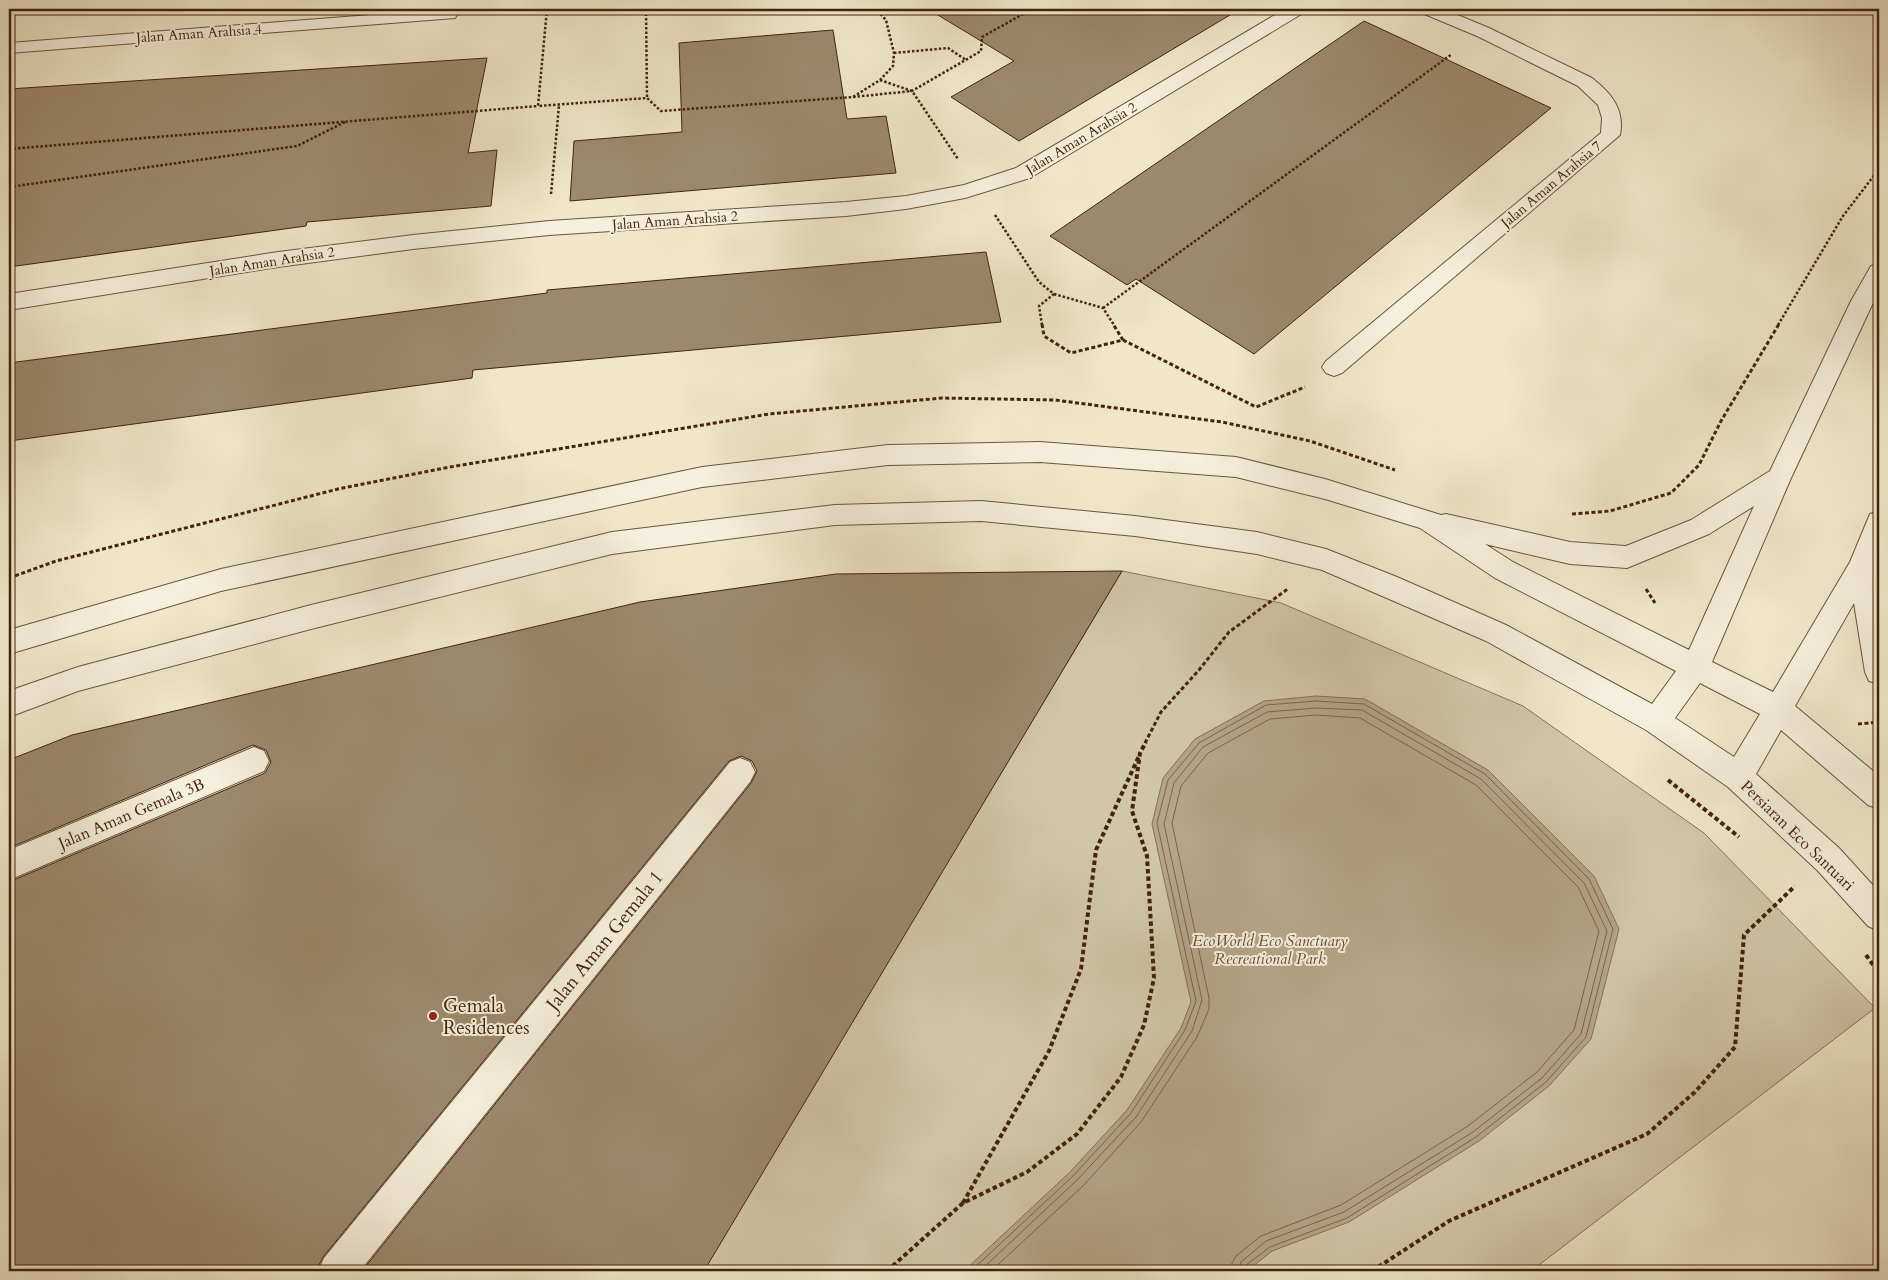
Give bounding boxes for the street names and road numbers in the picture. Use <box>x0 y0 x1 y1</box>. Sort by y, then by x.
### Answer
street label: Jalan Aman Arahsia 4 <box>133 20 263 48</box>
street label: Jalan Aman Arahsia 2 <box>1021 98 1140 180</box>
street label: Jalan Aman Arahsia 7 <box>1495 137 1606 233</box>
street label: Jalan Aman Arahsia 2 <box>609 207 739 235</box>
street label: Jalan Aman Arahsia 2 <box>206 242 336 281</box>
street label: Jalan Aman Gemala 3B <box>53 773 208 855</box>
street label: Persiaran Eco Santuari <box>1735 775 1860 896</box>
street label: Jalan Aman Gemala 1 <box>538 865 669 1018</box>

